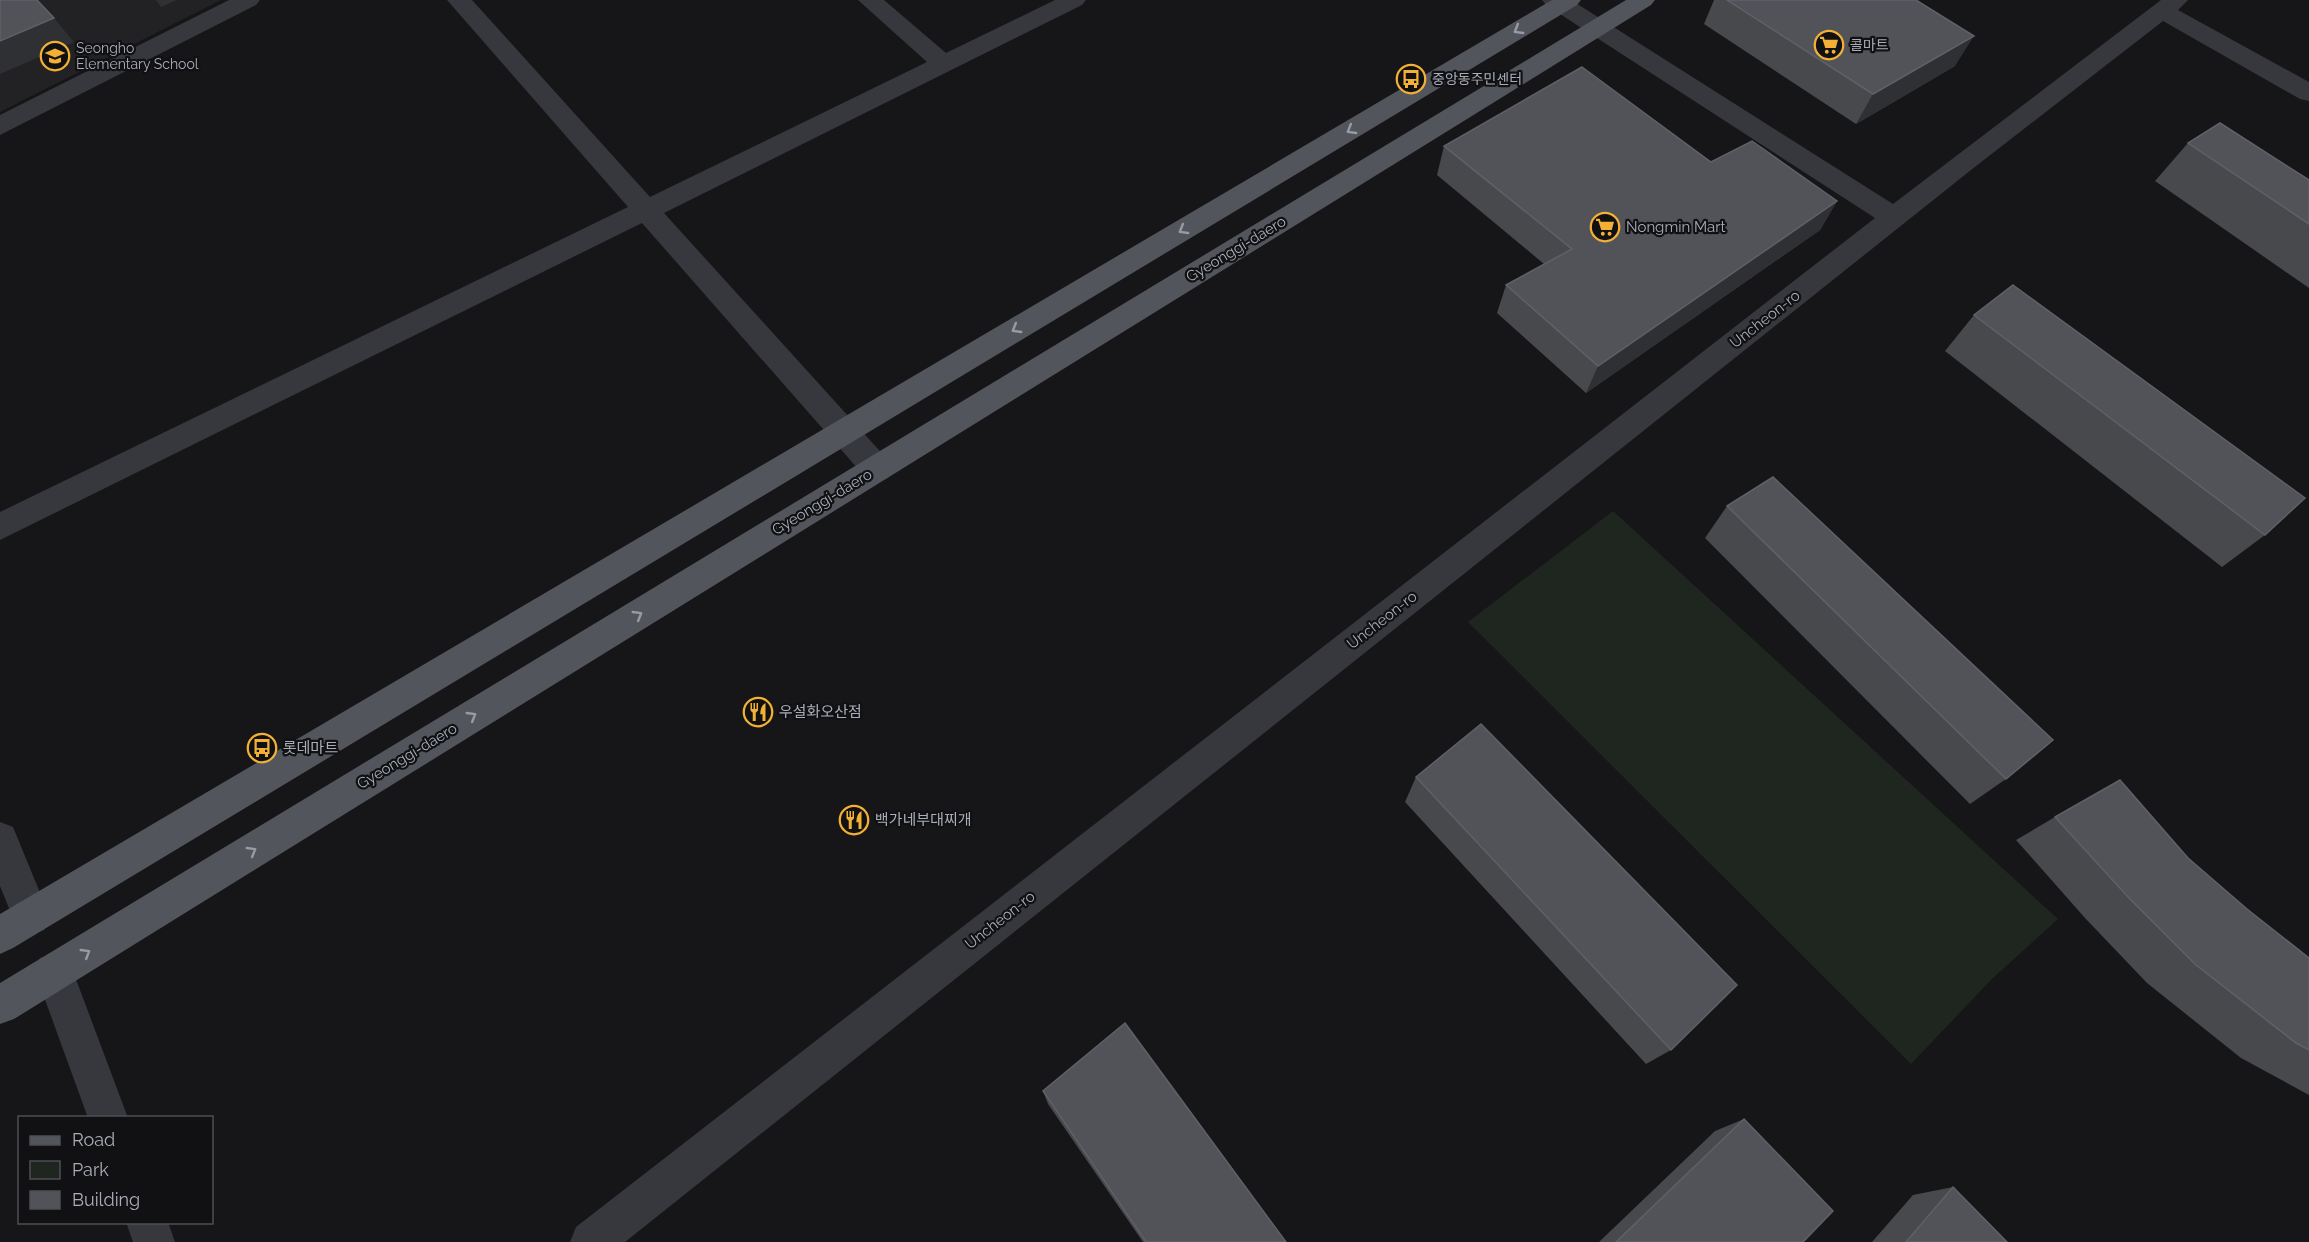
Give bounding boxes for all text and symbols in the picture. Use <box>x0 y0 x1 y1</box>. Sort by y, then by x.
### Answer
one-way arrow <box>1514 23 1524 34</box>
supermarket icon: 콜마트 <box>1813 29 1845 61</box>
place label: 콜마트 <box>1850 37 1889 53</box>
school or university icon: Seongho Elementary School <box>39 40 71 72</box>
place label: Seongho Elementary School <box>76 40 199 72</box>
bus stop icon: 중앙동주민센터 <box>1395 63 1427 95</box>
place label: 중앙동주민센터 <box>1432 71 1522 87</box>
one-way arrow <box>1347 122 1357 134</box>
supermarket icon: Nongmin Mart <box>1589 211 1621 243</box>
street label: Gyeonggi-daero <box>1183 212 1289 286</box>
place label: Nongmin Mart <box>1626 218 1726 236</box>
one-way arrow <box>1179 222 1189 234</box>
street label: Uncheon-ro <box>1726 286 1804 352</box>
one-way arrow <box>1012 322 1022 334</box>
street label: Gyeonggi-daero <box>769 465 875 539</box>
street label: Uncheon-ro <box>1343 587 1421 653</box>
one-way arrow <box>632 610 642 622</box>
restaurant icon: 우설화오산점 <box>742 696 774 728</box>
place label: 우설화오산점 <box>779 703 862 721</box>
one-way arrow <box>466 712 476 724</box>
street label: Gyeonggi-daero <box>354 719 460 793</box>
bus stop icon: 롯데마트 <box>246 732 278 764</box>
place label: 롯데마트 <box>283 739 338 757</box>
restaurant icon: 백가네부대찌개 <box>838 804 870 836</box>
place label: 백가네부대찌개 <box>875 811 972 829</box>
one-way arrow <box>246 847 256 859</box>
street label: Uncheon-ro <box>961 887 1039 953</box>
one-way arrow <box>80 948 90 960</box>
legend <box>18 1116 213 1224</box>
text: Road <box>72 1129 115 1150</box>
text: Park <box>72 1159 109 1180</box>
text: Building <box>72 1189 140 1210</box>

